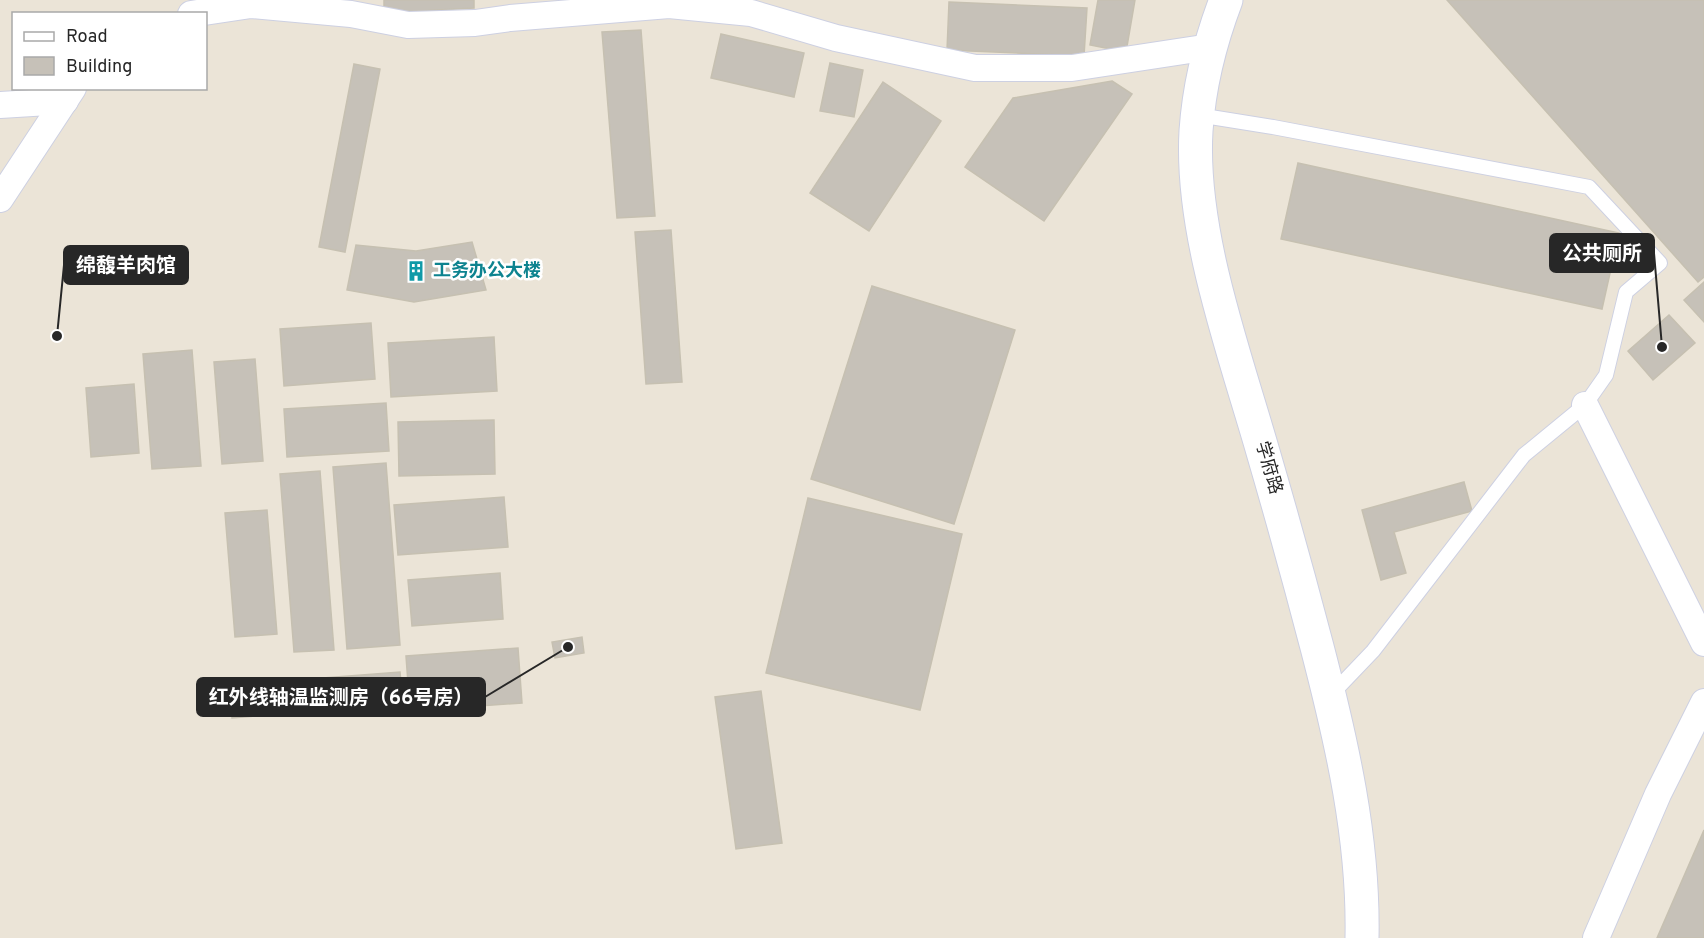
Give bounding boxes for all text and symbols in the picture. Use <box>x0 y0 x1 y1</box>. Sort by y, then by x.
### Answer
legend <box>12 12 207 90</box>
text: Road <box>66 26 108 49</box>
text: Building <box>66 56 132 79</box>
callout: 公共厕所 <box>1550 234 1654 272</box>
text: 公共厕所 <box>1562 242 1642 268</box>
callout: 绵馥羊肉馆 <box>64 246 188 284</box>
text: 绵馥羊肉馆 <box>76 254 176 280</box>
building icon: 工务办公大楼 <box>404 259 428 283</box>
place label: 工务办公大楼 <box>433 260 541 283</box>
street label: 学府路 <box>1250 439 1286 497</box>
callout: 红外线轴温监测房（66号房） <box>197 678 485 716</box>
text: 红外线轴温监测房（66号房） <box>209 686 473 712</box>

